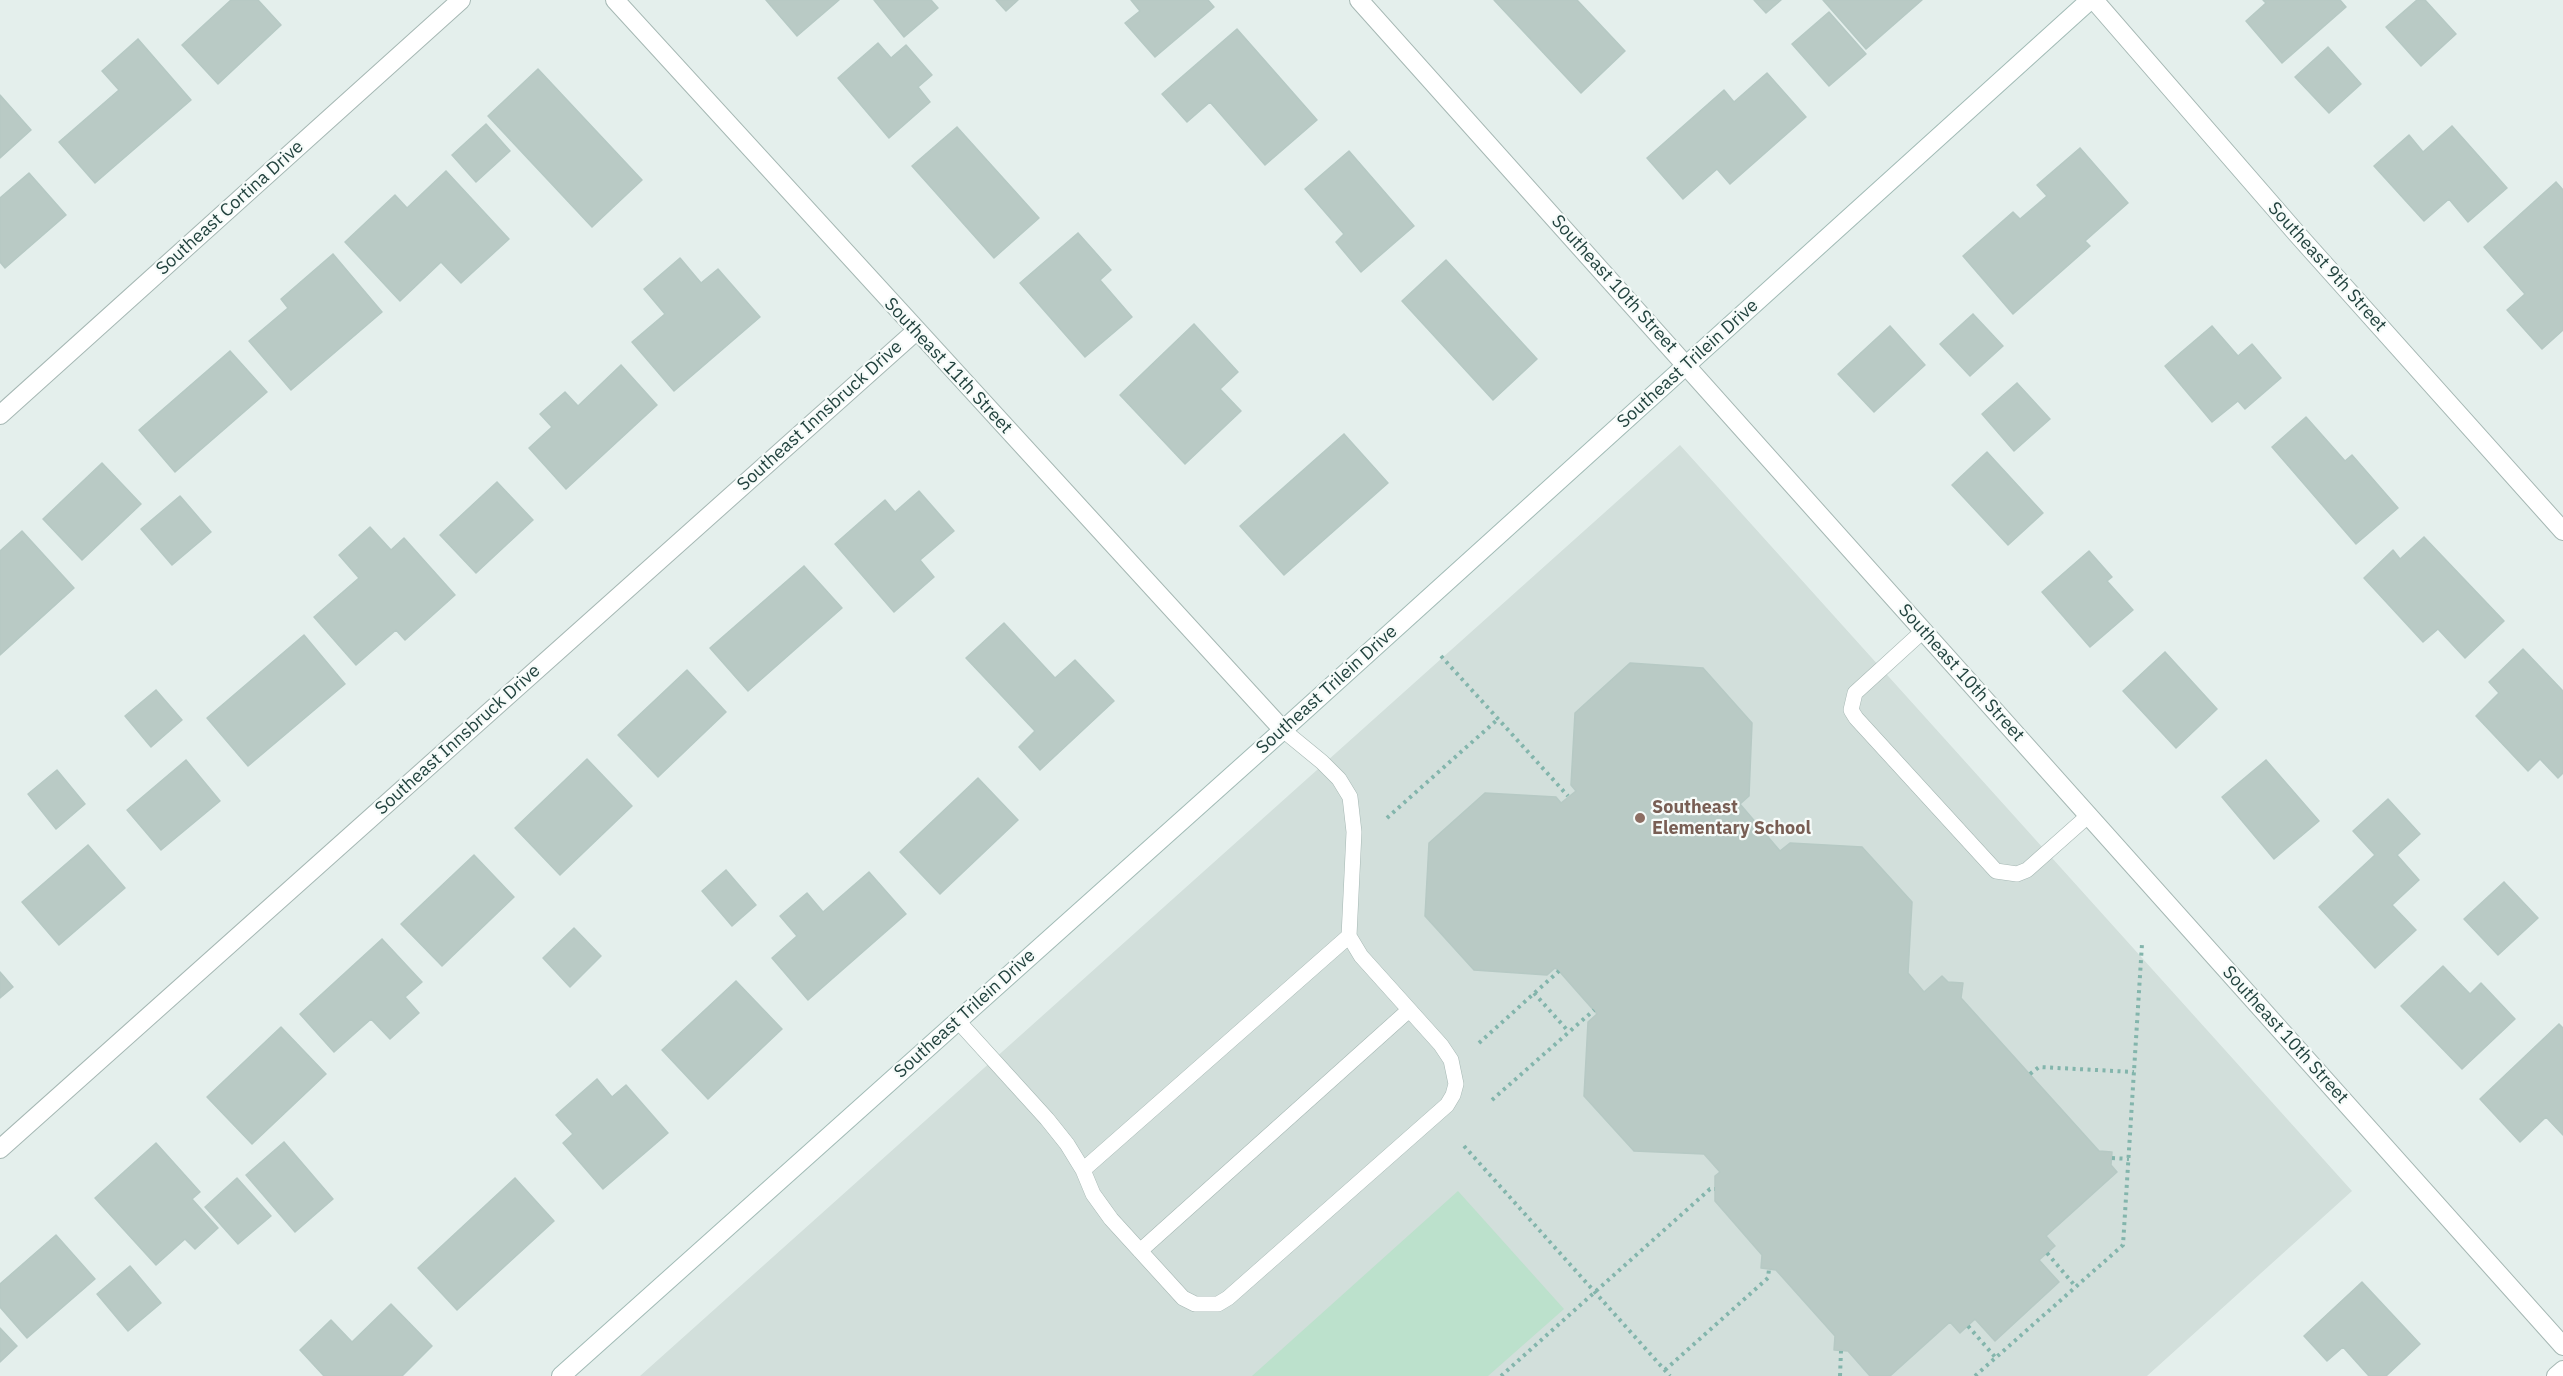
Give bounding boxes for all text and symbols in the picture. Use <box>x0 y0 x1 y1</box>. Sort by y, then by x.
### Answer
street label: Southeast Cortina Drive <box>152 136 308 280</box>
street label: Southeast 9th Street <box>2263 198 2391 336</box>
street label: Southeast 10th Street <box>1546 211 1682 357</box>
street label: Southeast 11th Street <box>879 294 1017 438</box>
street label: Southeast Trilein Drive <box>1613 295 1763 433</box>
street label: Southeast Innsbruck Drive <box>733 336 907 496</box>
street label: Southeast 10th Street <box>1893 600 2029 746</box>
street label: Southeast Trilein Drive <box>1252 621 1402 759</box>
street label: Southeast Innsbruck Drive <box>371 660 545 820</box>
place label: Southeast Elementary School <box>1652 797 1811 840</box>
marker: Southeast Elementary School <box>1633 811 1647 825</box>
street label: Southeast Trilein Drive <box>890 945 1040 1083</box>
street label: Southeast 10th Street <box>2217 962 2353 1108</box>

